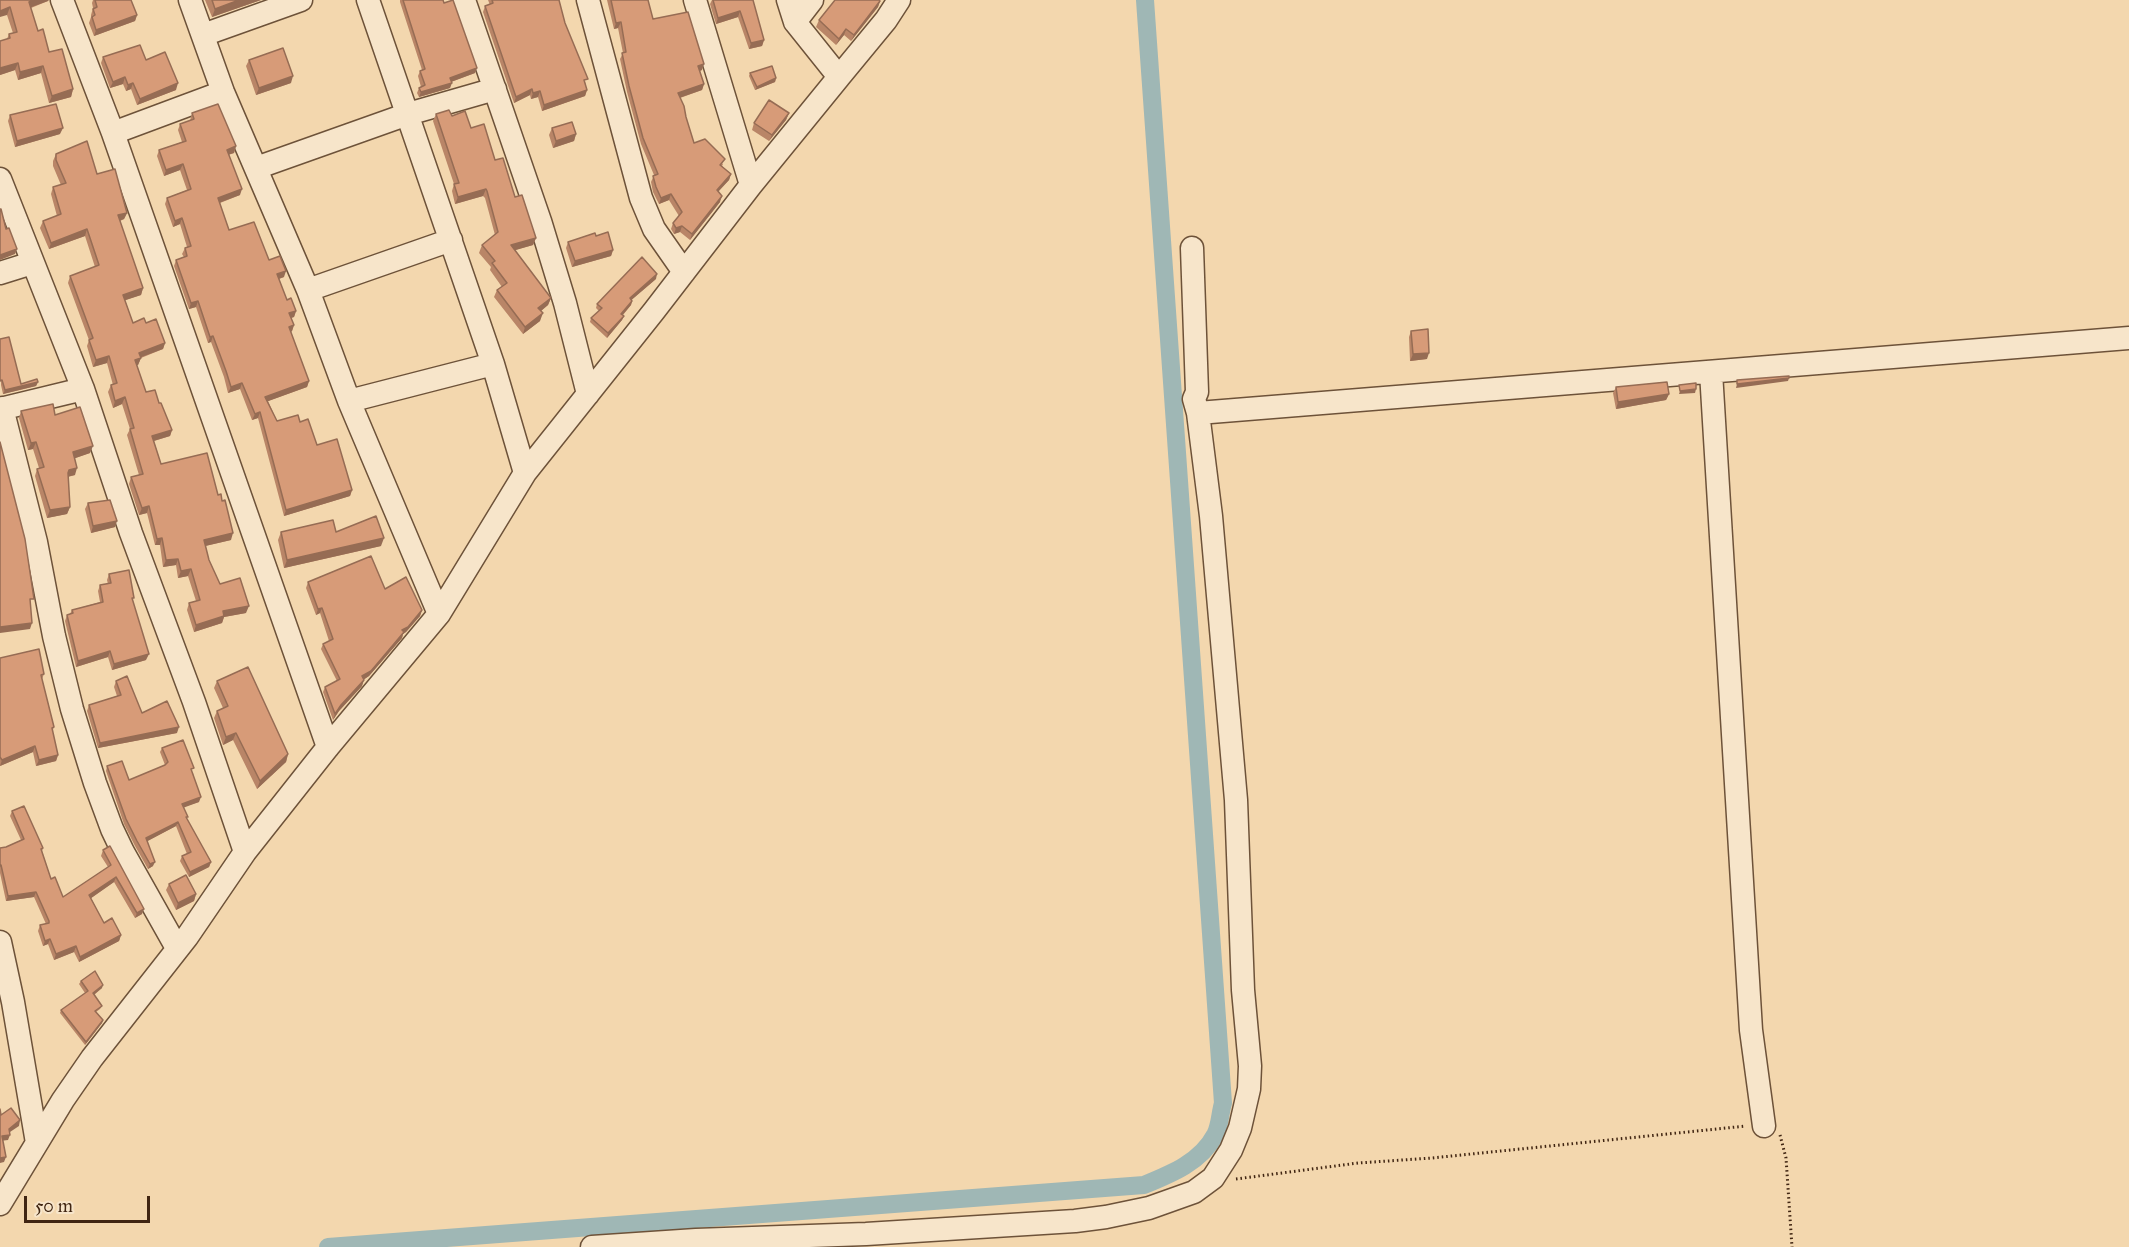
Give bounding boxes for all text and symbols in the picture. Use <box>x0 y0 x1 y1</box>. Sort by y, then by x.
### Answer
scale bar <box>27 1184 153 1222</box>
text: 50 m <box>35 1195 73 1217</box>

